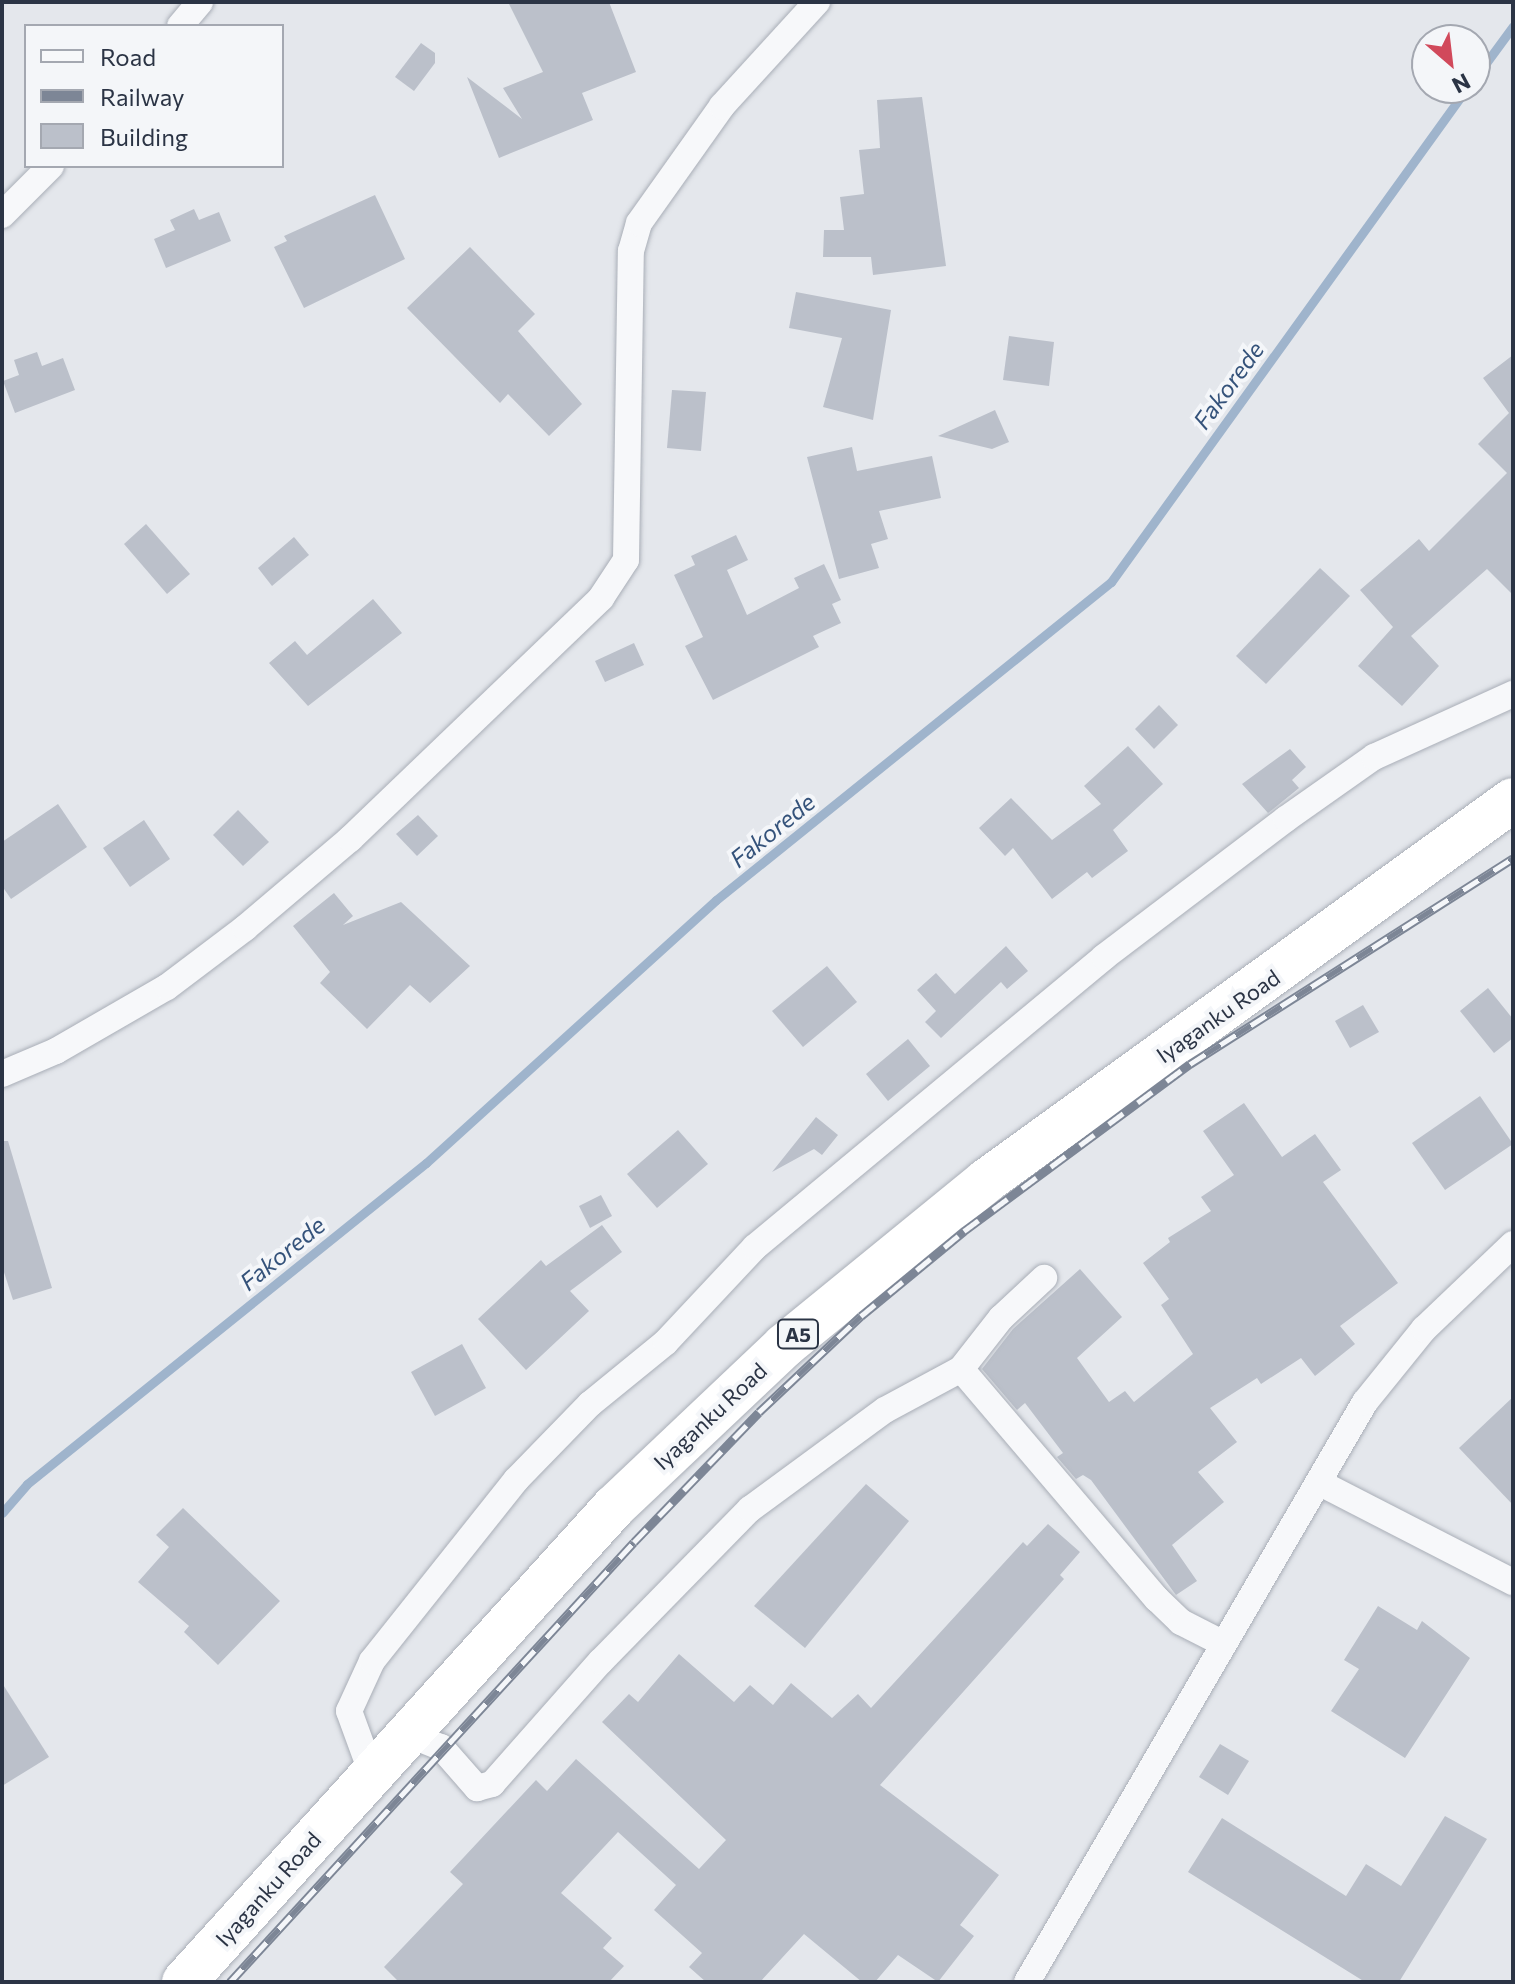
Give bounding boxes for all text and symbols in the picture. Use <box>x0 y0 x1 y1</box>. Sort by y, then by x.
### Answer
legend <box>24 24 284 168</box>
north arrow <box>1411 24 1491 104</box>
text: Road <box>100 42 156 71</box>
text: N <box>1448 68 1475 100</box>
text: Railway <box>100 82 185 111</box>
text: Building <box>100 122 188 151</box>
water label: Fakorede <box>1187 336 1269 434</box>
water label: Fakorede <box>724 787 820 873</box>
street label: Iyaganku Road <box>1151 964 1285 1068</box>
water label: Fakorede <box>234 1210 330 1296</box>
road number: A5 <box>776 1318 820 1350</box>
street label: Iyaganku Road <box>648 1357 772 1475</box>
street label: Iyaganku Road <box>210 1826 326 1952</box>

